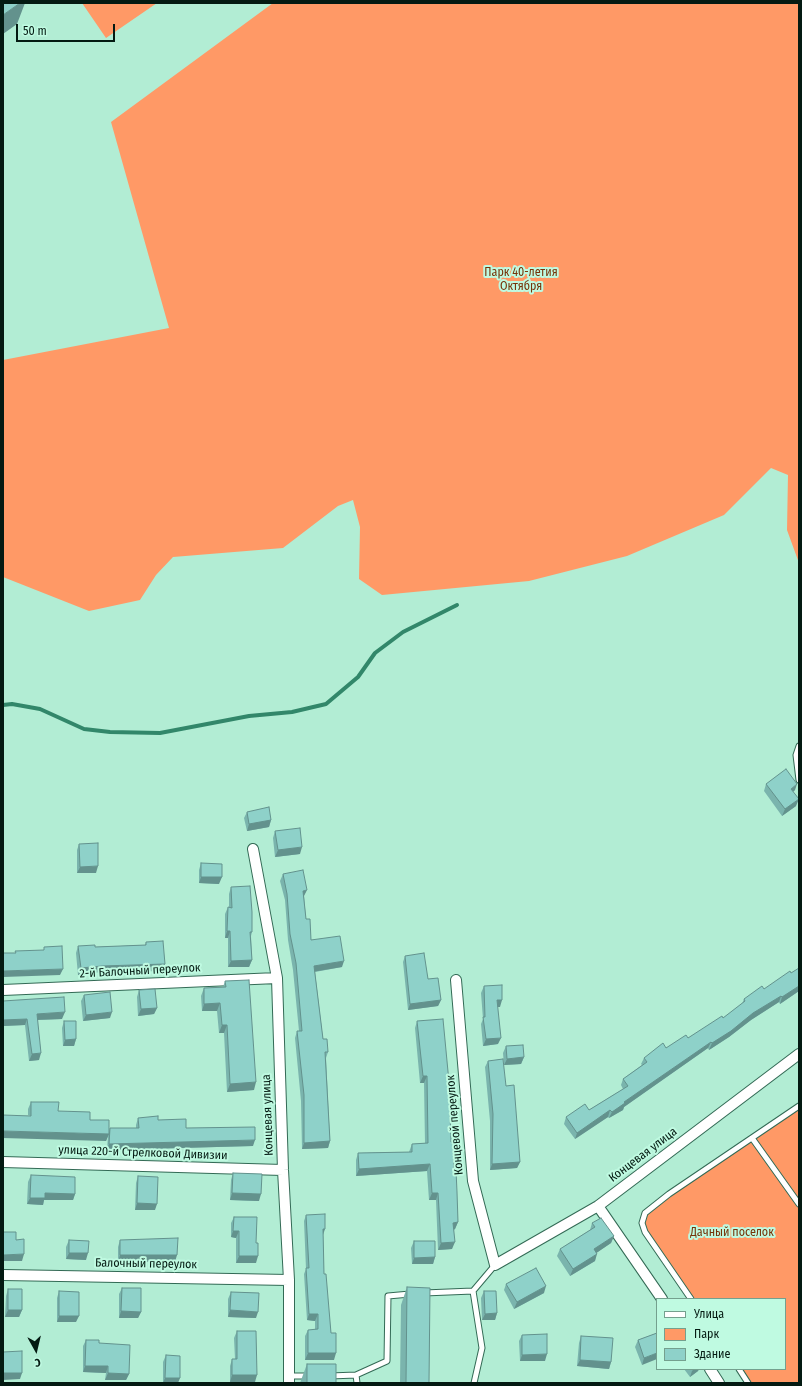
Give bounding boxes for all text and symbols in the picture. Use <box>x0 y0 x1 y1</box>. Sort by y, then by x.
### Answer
scale bar <box>18 16 117 42</box>
text: 50 m <box>23 24 47 38</box>
park label: Парк 40-летия Октября <box>484 266 558 294</box>
street label: 2-й Балочный переулок <box>79 961 201 981</box>
street label: Концевая улица <box>259 1074 277 1156</box>
street label: Концевой переулок <box>443 1074 467 1176</box>
street label: Концевая улица <box>606 1125 680 1185</box>
street label: улица 220-й Стрелковой Дивизии <box>58 1143 228 1163</box>
park label: Дачный поселок <box>690 1226 774 1240</box>
street label: Балочный переулок <box>95 1256 197 1272</box>
legend <box>656 1298 786 1370</box>
text: Улица <box>694 1307 724 1321</box>
text: Парк <box>694 1327 719 1341</box>
north arrow <box>16 1330 56 1370</box>
text: Здание <box>694 1347 730 1361</box>
text: С <box>34 1356 42 1369</box>

